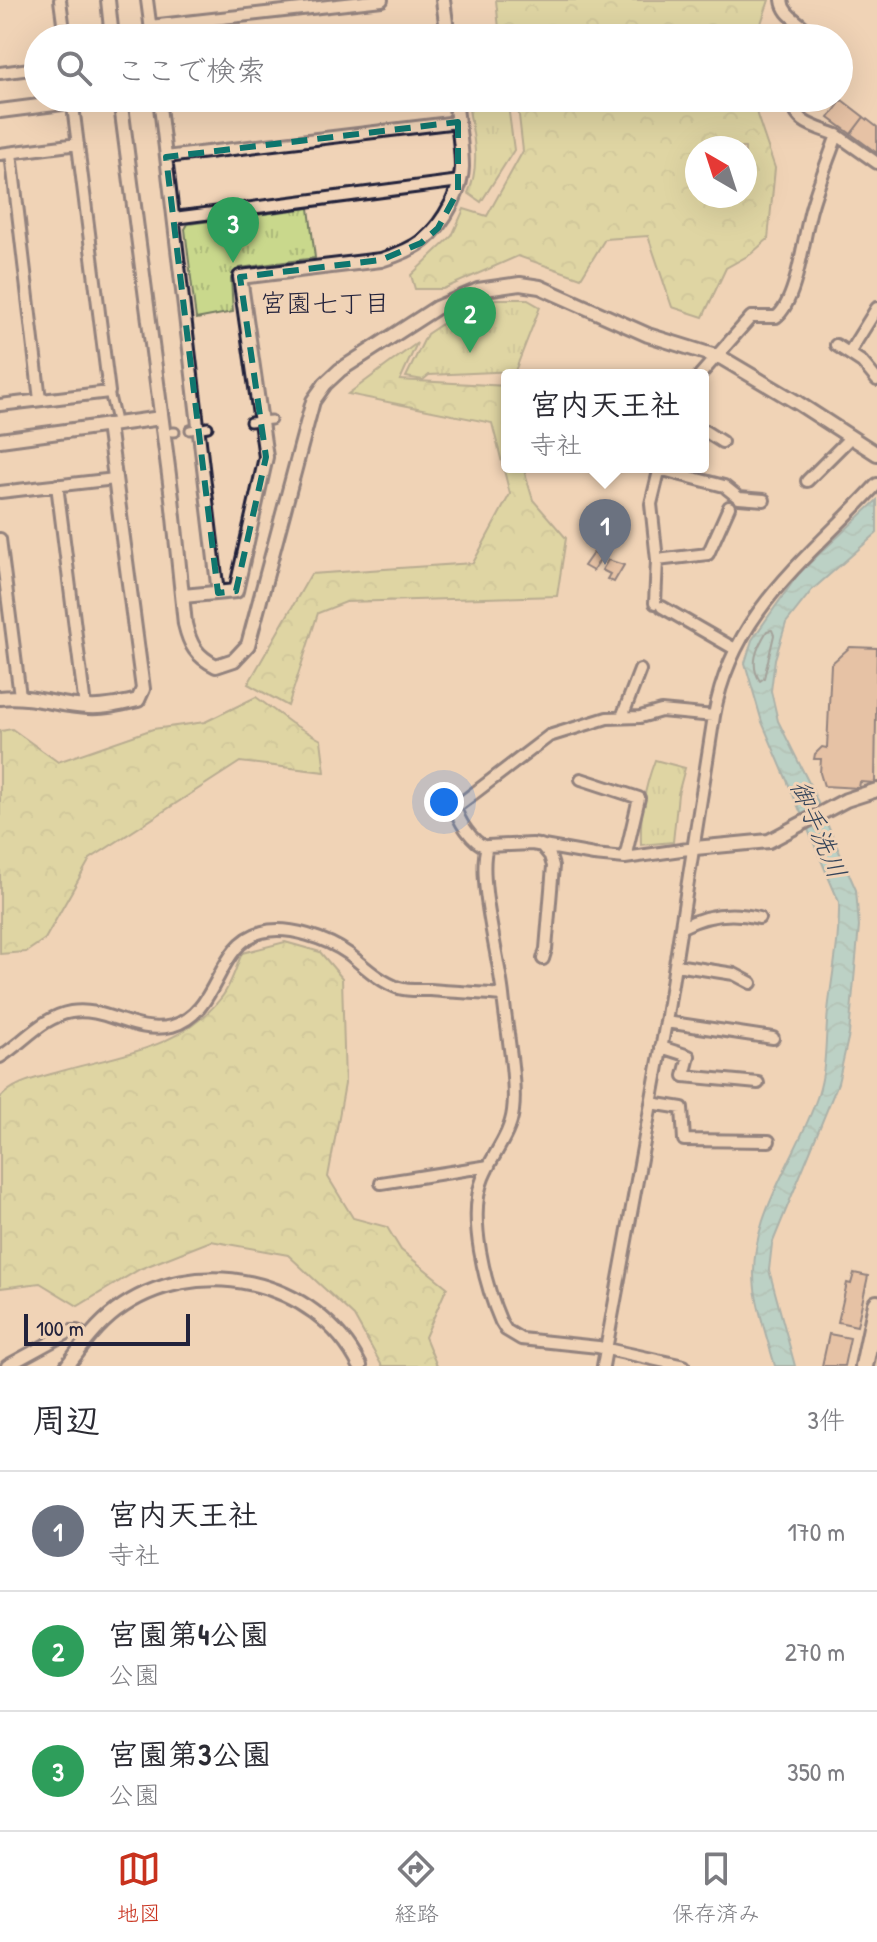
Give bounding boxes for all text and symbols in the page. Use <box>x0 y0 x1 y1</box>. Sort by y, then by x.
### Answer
search box <box>24 24 853 112</box>
icon: search <box>52 46 96 90</box>
text: ここで検索 <box>116 50 266 90</box>
north arrow <box>685 136 757 208</box>
pin: 3 <box>207 197 259 263</box>
district label: 宮園七丁目 <box>260 285 390 320</box>
pin: 2 <box>444 287 496 353</box>
popup <box>501 369 709 473</box>
text: 宮内天王社 <box>530 384 680 424</box>
text: 寺社 <box>530 427 582 462</box>
pin: 1 <box>579 499 631 565</box>
water label: 御手洗川 <box>783 774 855 884</box>
your location <box>424 782 464 822</box>
scale bar <box>24 1310 190 1346</box>
text: 100 m <box>36 1313 84 1343</box>
text: 周辺 <box>32 1397 100 1443</box>
text: 3件 <box>807 1402 845 1437</box>
text: 宮内天王社 <box>108 1494 258 1534</box>
text: 1 <box>53 1514 63 1549</box>
text: 170 m <box>787 1514 845 1549</box>
text: 寺社 <box>108 1537 160 1572</box>
text: 宮園第4公園 <box>108 1614 269 1654</box>
text: 2 <box>52 1634 64 1669</box>
text: 270 m <box>785 1634 845 1669</box>
text: 公園 <box>108 1657 160 1692</box>
text: 宮園第3公園 <box>108 1734 271 1774</box>
text: 3 <box>52 1754 64 1789</box>
text: 350 m <box>787 1754 845 1789</box>
text: 公園 <box>108 1777 160 1812</box>
tab: 地図 <box>117 1847 161 1928</box>
tab: 経路 <box>394 1847 438 1928</box>
tab: 保存済み <box>672 1847 760 1928</box>

